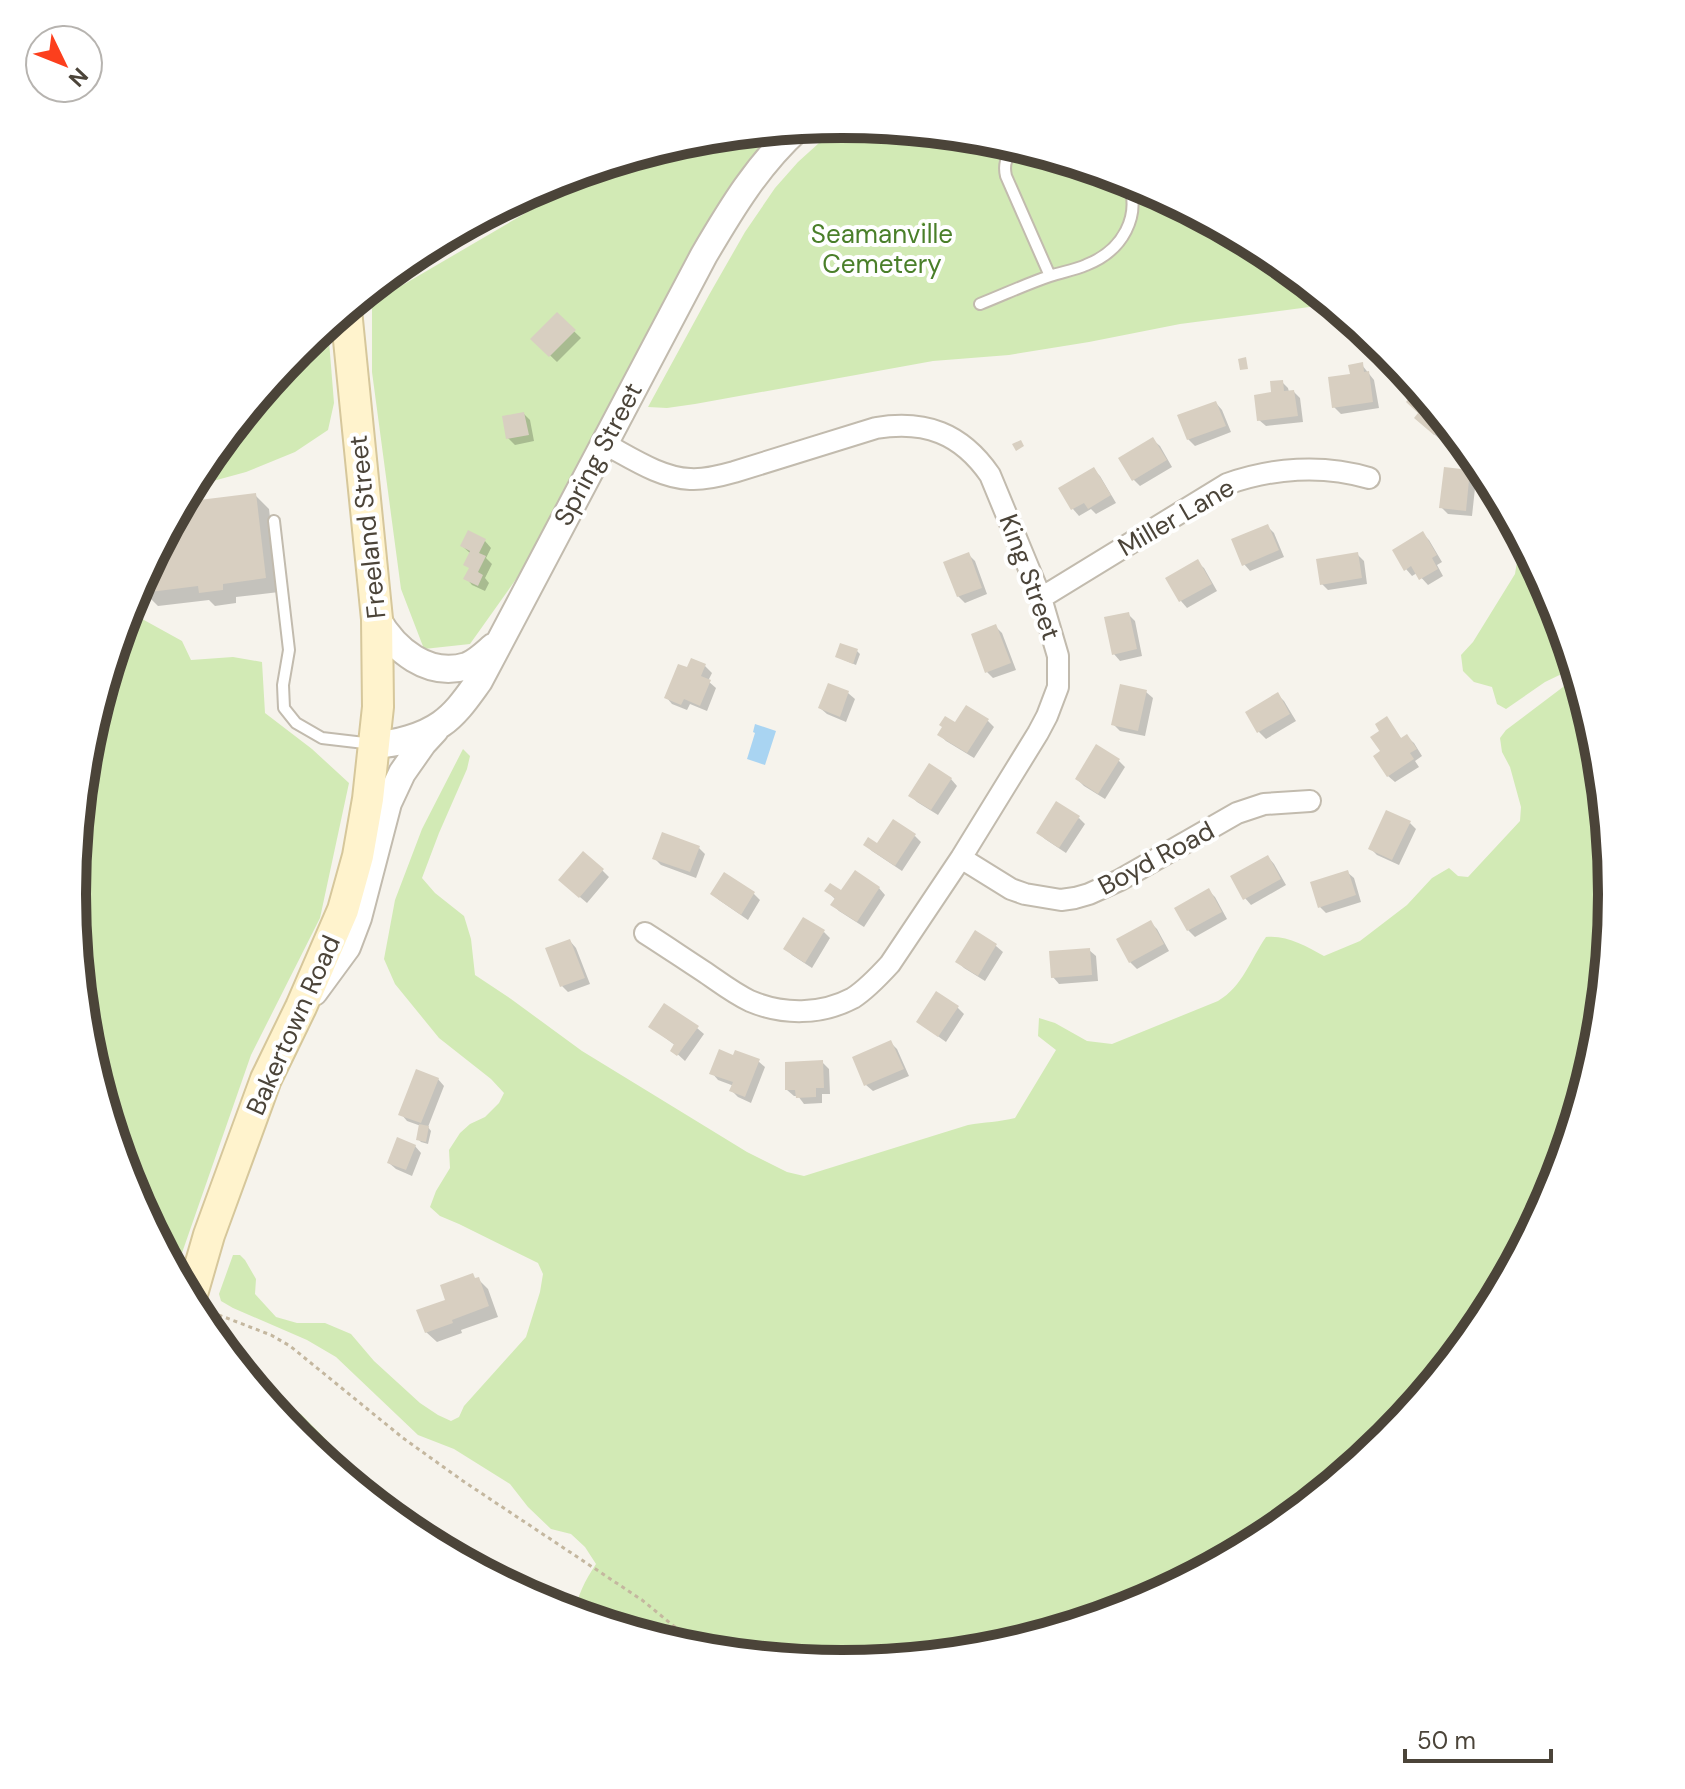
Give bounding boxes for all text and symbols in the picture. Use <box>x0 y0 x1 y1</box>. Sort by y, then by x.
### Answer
north arrow <box>24 24 104 104</box>
text: N <box>62 62 94 93</box>
park label: Seamanville Cemetery <box>811 217 953 281</box>
street label: Spring Street <box>546 377 650 531</box>
street label: Freeland Street <box>340 434 394 620</box>
street label: Miller Lane <box>1112 470 1240 564</box>
street label: King Street <box>992 509 1068 645</box>
street label: Boyd Road <box>1092 813 1220 903</box>
street label: Bakertown Road <box>238 930 348 1120</box>
scale bar <box>1405 1713 1551 1763</box>
text: 50 m <box>1417 1725 1476 1756</box>

